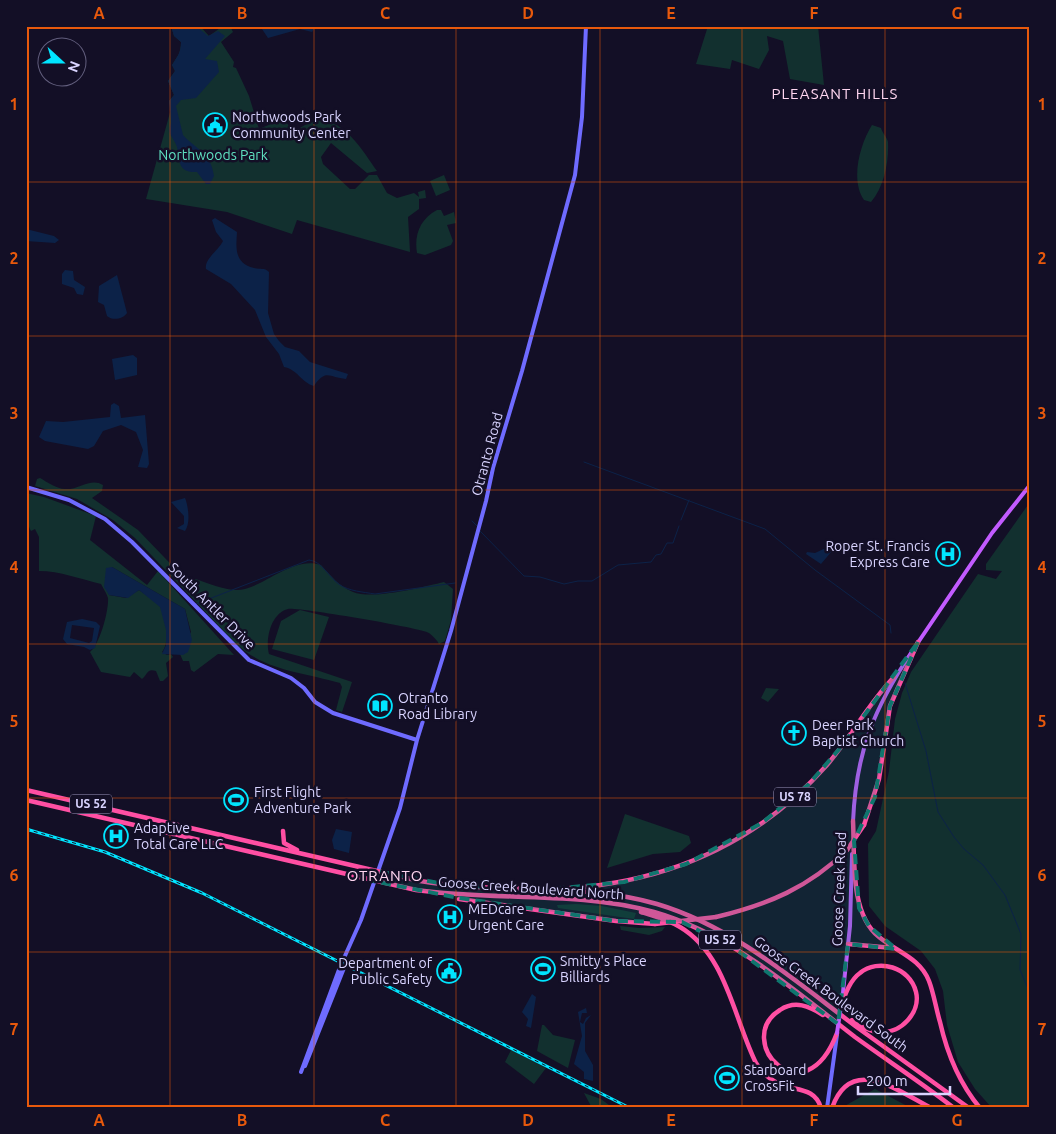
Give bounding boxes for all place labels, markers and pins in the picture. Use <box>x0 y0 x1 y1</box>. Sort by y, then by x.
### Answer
place label: Northwoods Park Community Center <box>232 109 351 141</box>
public building icon: Northwoods Park Community Center <box>202 112 228 138</box>
place label: Roper St. Francis Express Care <box>825 538 930 570</box>
hospital icon: Roper St. Francis Express Care <box>935 541 961 567</box>
place label: Otranto Road Library <box>398 690 477 722</box>
library icon: Otranto Road Library <box>367 693 393 719</box>
place label: Deer Park Baptist Church <box>812 717 904 749</box>
church icon: Deer Park Baptist Church <box>781 720 807 746</box>
place label: First Flight Adventure Park <box>254 784 351 816</box>
sports icon: First Flight Adventure Park <box>223 787 249 813</box>
place label: Adaptive Total Care LLC <box>134 820 224 852</box>
hospital icon: Adaptive Total Care LLC <box>103 823 129 849</box>
place label: MEDcare Urgent Care <box>468 901 544 933</box>
hospital icon: MEDcare Urgent Care <box>437 904 463 930</box>
place label: Smitty's Place Billiards <box>560 953 647 985</box>
place label: Department of Public Safety <box>338 955 433 987</box>
sports icon: Smitty's Place Billiards <box>530 956 556 982</box>
public building icon: Department of Public Safety <box>436 958 462 984</box>
place label: Starboard CrossFit <box>744 1062 806 1094</box>
sports icon: Starboard CrossFit <box>714 1065 740 1091</box>

